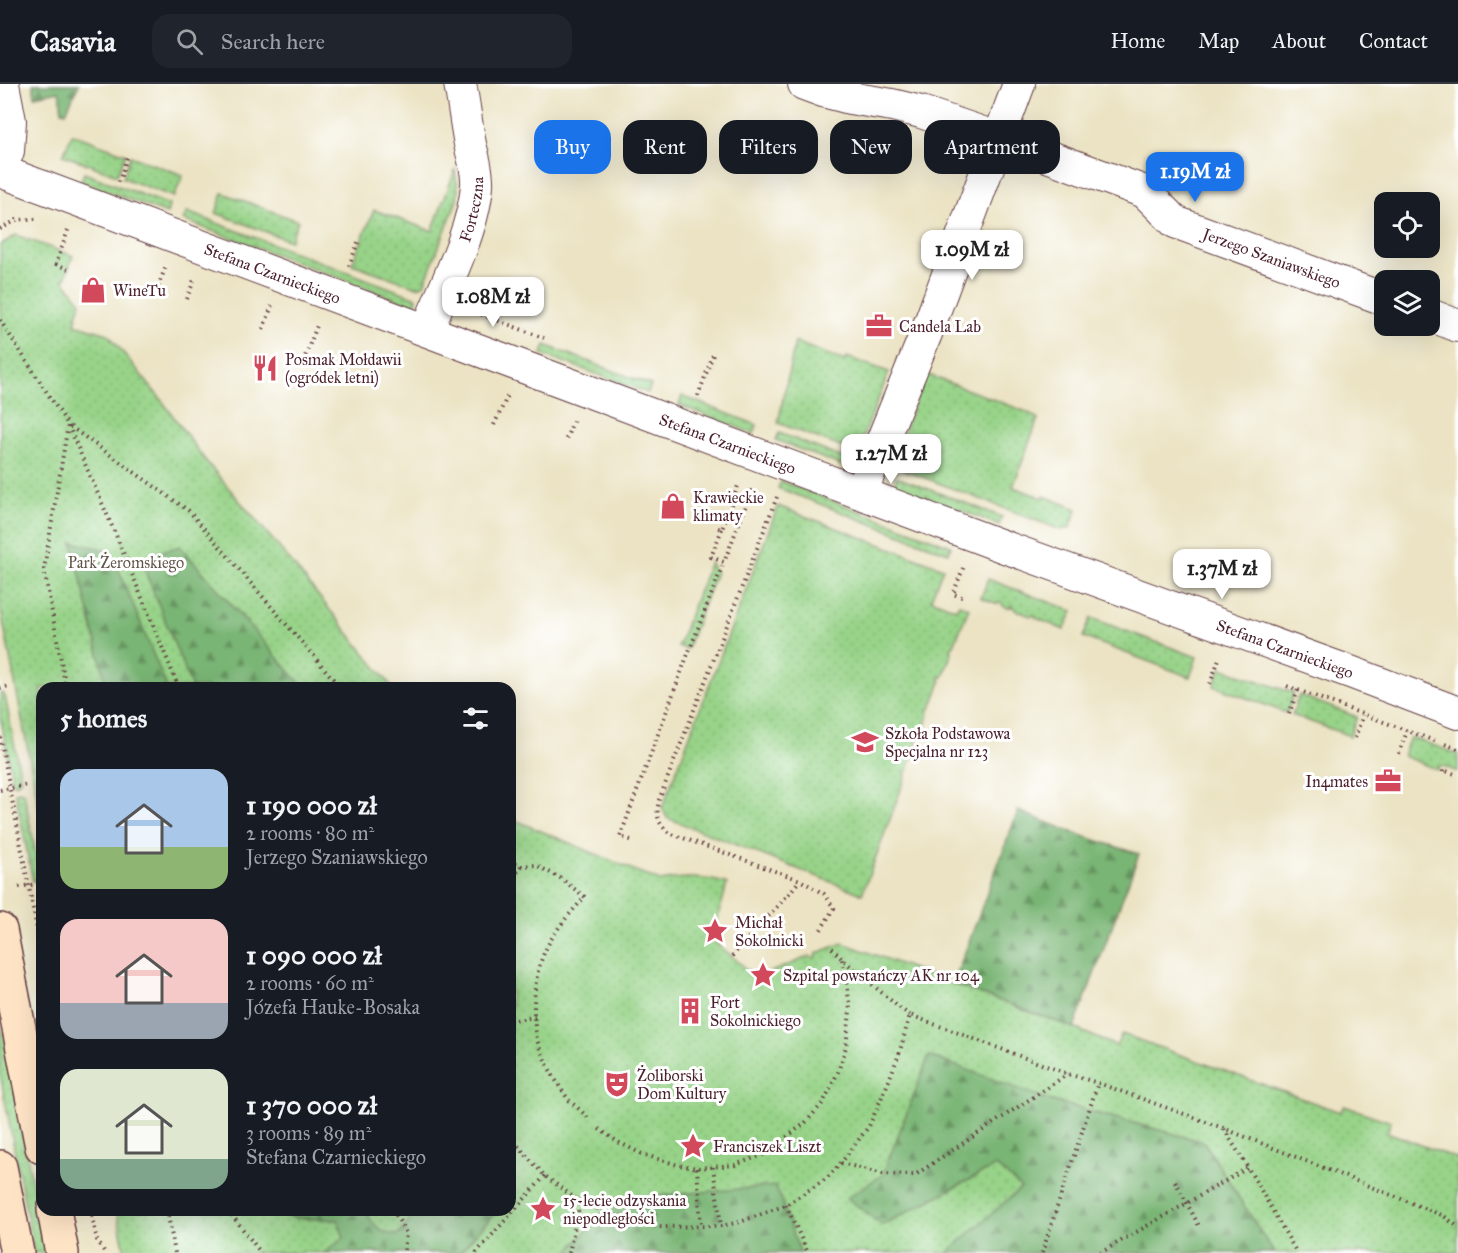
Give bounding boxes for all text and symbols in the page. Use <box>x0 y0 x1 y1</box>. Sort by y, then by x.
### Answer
search box <box>152 14 572 68</box>
text: Casavia <box>30 24 116 59</box>
icon: search <box>173 25 206 58</box>
text: Search here <box>221 28 325 55</box>
text: Home <box>1110 28 1165 54</box>
text: Map <box>1198 28 1239 54</box>
text: About <box>1272 28 1326 54</box>
text: Contact <box>1359 28 1428 54</box>
chip: Buy <box>534 120 611 174</box>
chip: Rent <box>623 120 707 174</box>
chip: Filters <box>719 120 818 174</box>
chip: New <box>830 120 912 174</box>
chip: Apartment <box>924 120 1060 174</box>
pin: 1.19M zł <box>1133 152 1257 203</box>
text: 1.19M zł <box>1160 159 1230 183</box>
street label: Forteczna <box>455 177 487 244</box>
map controls <box>1374 192 1440 336</box>
button: locate <box>1374 192 1440 258</box>
street label: Jerzego Szaniawskiego <box>1198 223 1343 292</box>
pin: 1.09M zł <box>910 230 1034 281</box>
text: 1.09M zł <box>935 237 1009 261</box>
street label: Stefana Czarnieckiego <box>202 239 343 307</box>
button: layers <box>1374 270 1440 336</box>
shop icon: WineTu <box>78 275 108 305</box>
pin: 1.08M zł <box>431 277 555 328</box>
place label: WineTu <box>113 281 166 300</box>
text: 1.08M zł <box>456 284 530 308</box>
office icon: Candela Lab <box>864 311 894 341</box>
place label: Candela Lab <box>899 317 981 336</box>
place label: Posmak Mołdawii (ogródek letni) <box>285 350 402 388</box>
restaurant icon: Posmak Mołdawii (ogródek letni) <box>250 353 280 383</box>
street label: Stefana Czarnieckiego <box>657 409 799 478</box>
pin: 1.27M zł <box>829 434 953 485</box>
text: 1.27M zł <box>855 441 927 465</box>
place label: Krawieckie klimaty <box>693 488 764 525</box>
shop icon: Krawieckie klimaty <box>658 491 688 521</box>
pin: 1.37M zł <box>1160 549 1284 600</box>
park label: Park Żeromskiego <box>68 552 184 573</box>
text: 1.37M zł <box>1187 556 1257 580</box>
street label: Stefana Czarnieckiego <box>1214 615 1356 682</box>
text: 5 homes <box>60 702 147 734</box>
icon: filters <box>459 702 492 735</box>
place label: Szkoła Podstawowa Specjalna nr 123 <box>885 724 1011 761</box>
school or university icon: Szkoła Podstawowa Specjalna nr 123 <box>850 727 880 757</box>
office icon: In4mates <box>1373 766 1403 796</box>
place label: In4mates <box>1305 772 1368 791</box>
text: 1 190 000 zł <box>246 789 377 821</box>
icon: home <box>108 793 180 865</box>
text: 2 rooms · 80 m² <box>246 821 374 845</box>
text: Jerzego Szaniawskiego <box>246 845 428 869</box>
place label: Michał Sokolnicki <box>735 913 804 950</box>
place icon: Michał Sokolnicki <box>700 916 730 946</box>
text: 1 090 000 zł <box>246 939 382 971</box>
icon: home <box>108 943 180 1015</box>
place icon: Szpital powstańczy AK nr 104 <box>748 960 778 990</box>
place label: Szpital powstańczy AK nr 104 <box>783 966 980 985</box>
text: 2 rooms · 60 m² <box>246 971 374 995</box>
place label: Fort Sokolnickiego <box>710 993 801 1031</box>
text: Józefa Hauke-Bosaka <box>246 995 420 1019</box>
building icon: Fort Sokolnickiego <box>675 996 705 1026</box>
place label: Żoliborski Dom Kultury <box>637 1065 727 1103</box>
theatre icon: Żoliborski Dom Kultury <box>602 1069 632 1099</box>
text: 1 370 000 zł <box>246 1089 377 1121</box>
icon: home <box>108 1093 180 1165</box>
text: 3 rooms · 89 m² <box>246 1121 371 1145</box>
place icon: Franciszek Liszt <box>678 1131 708 1161</box>
place label: Franciszek Liszt <box>713 1137 822 1156</box>
text: Stefana Czarnieckiego <box>246 1145 426 1169</box>
place label: 15-lecie odzyskania niepodległości <box>563 1191 686 1229</box>
place icon: 15-lecie odzyskania niepodległości <box>528 1194 558 1224</box>

